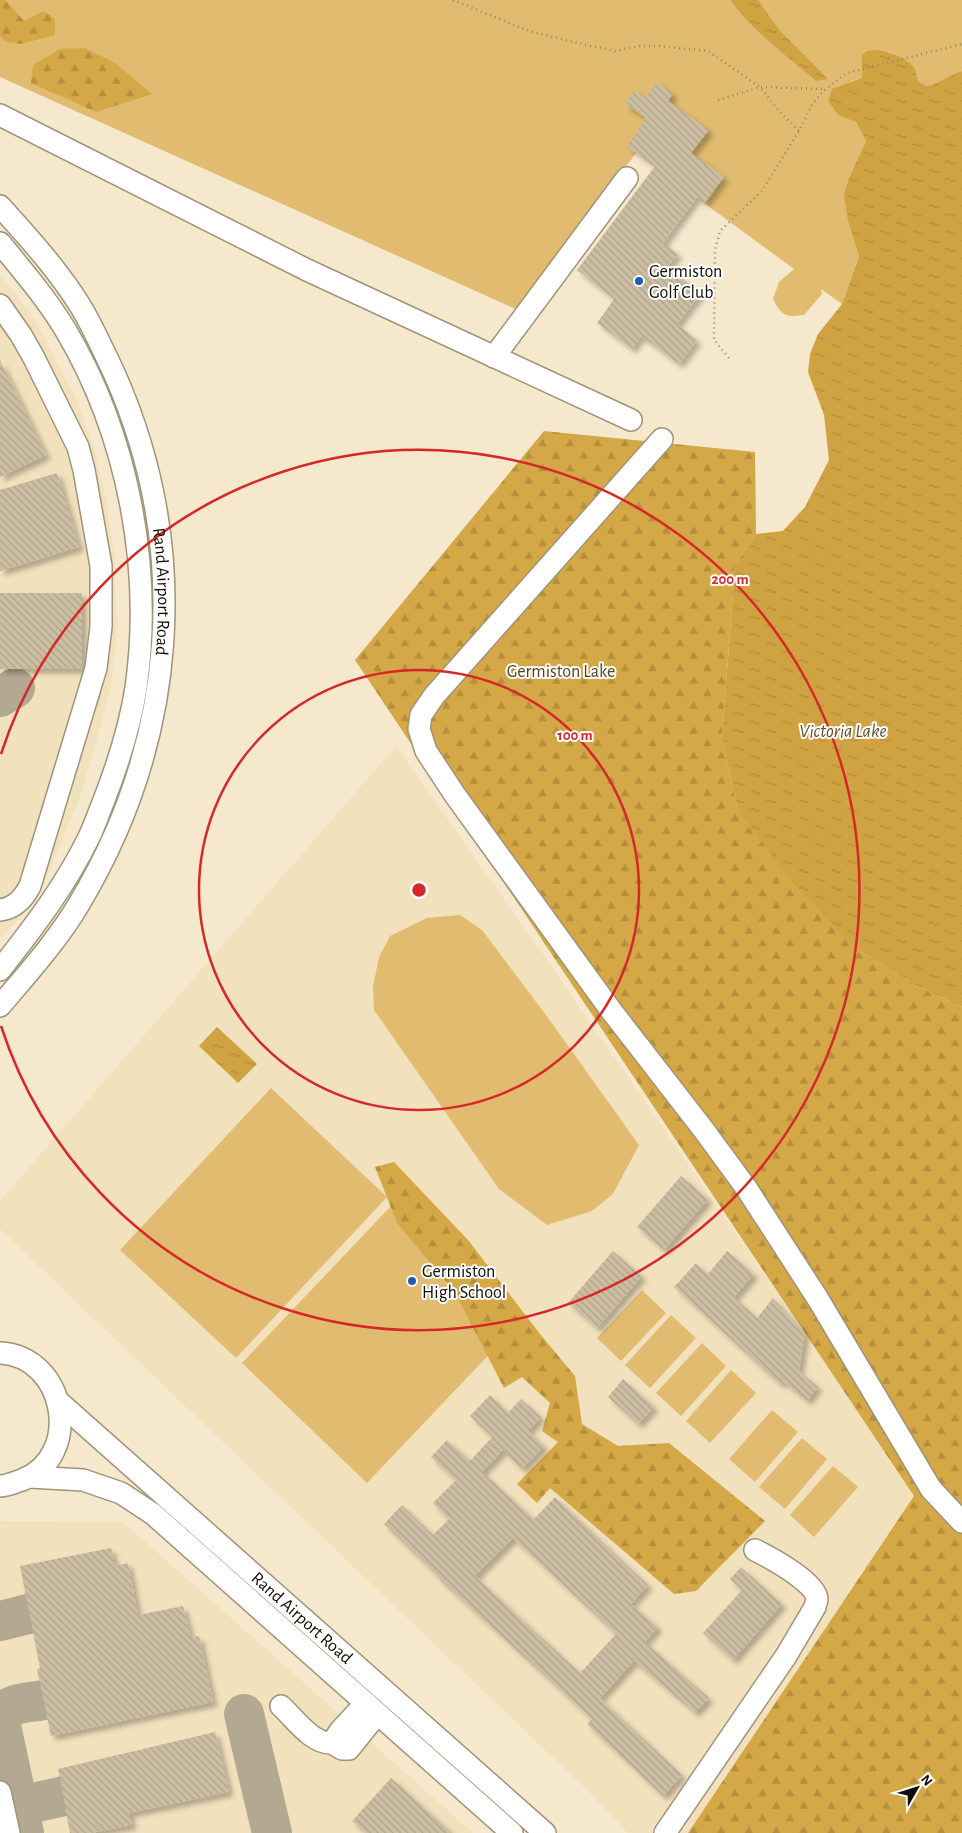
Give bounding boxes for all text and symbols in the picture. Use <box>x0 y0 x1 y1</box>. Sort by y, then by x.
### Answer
place label: Germiston Golf Club <box>649 263 722 302</box>
marker: Germiston Golf Club <box>633 275 645 287</box>
street label: Rand Airport Road <box>149 527 172 656</box>
text: 200 m <box>711 572 749 587</box>
park label: Germiston Lake <box>507 663 615 681</box>
water label: Victoria Lake <box>799 722 887 741</box>
text: 100 m <box>557 728 593 743</box>
centre of rings <box>410 881 428 899</box>
place label: Germiston High School <box>422 1263 506 1302</box>
marker: Germiston High School <box>406 1275 418 1287</box>
street label: Rand Airport Road <box>248 1569 355 1668</box>
north arrow <box>892 1763 942 1813</box>
text: N <box>918 1772 935 1789</box>

